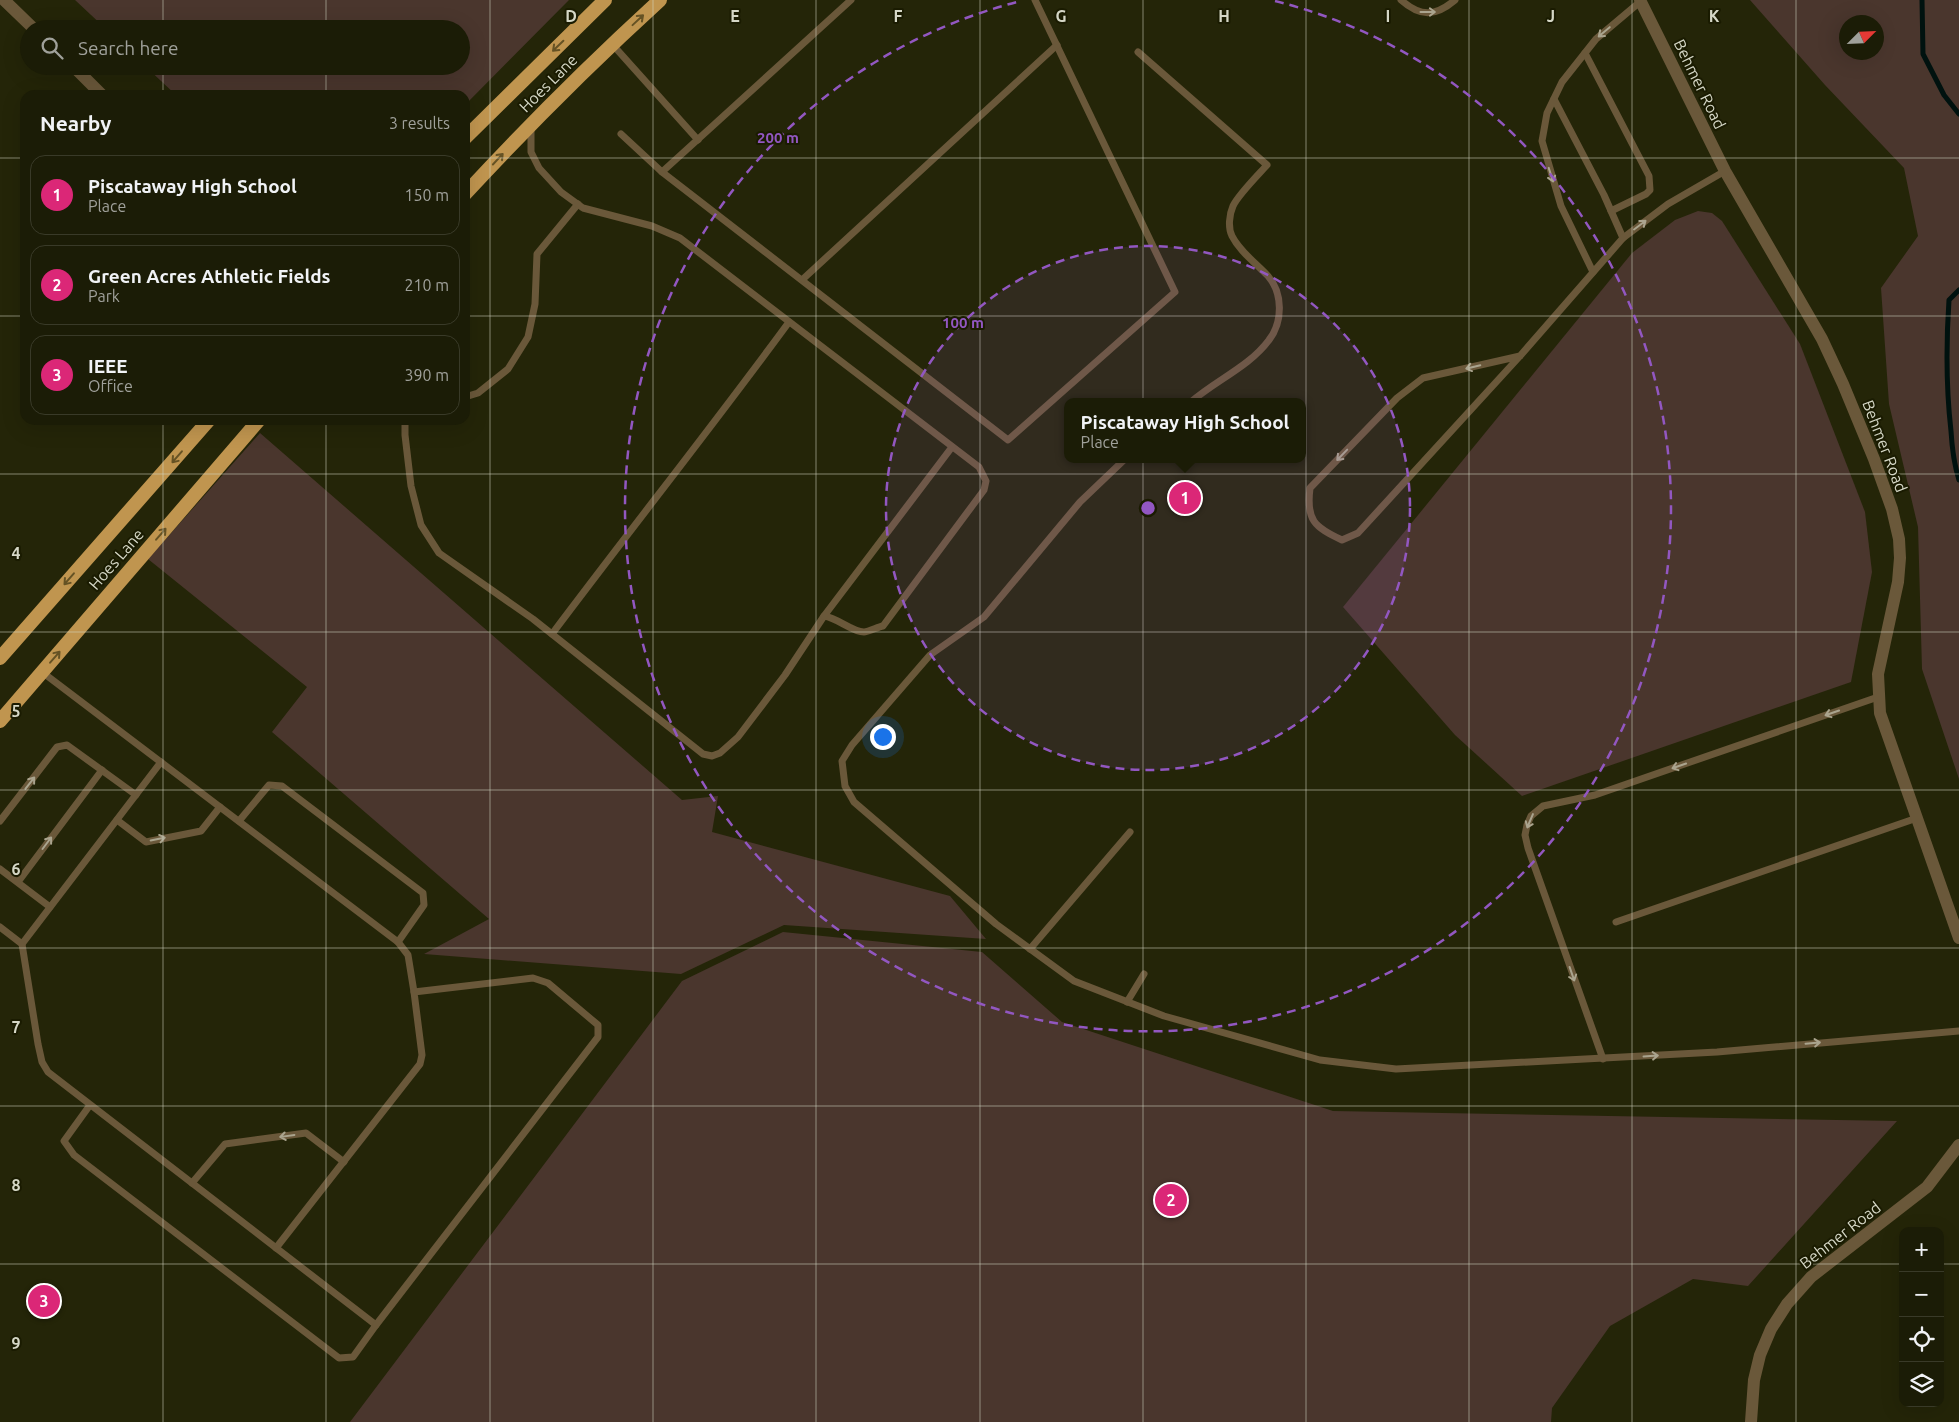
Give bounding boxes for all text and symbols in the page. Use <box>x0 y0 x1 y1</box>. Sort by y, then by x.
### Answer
text: D <box>565 7 577 25</box>
text: E <box>730 7 740 25</box>
text: F <box>894 7 903 25</box>
text: G <box>1055 7 1067 25</box>
text: H <box>1218 7 1230 25</box>
text: I <box>1386 7 1390 25</box>
one-way arrow <box>1419 7 1435 17</box>
text: J <box>1547 7 1555 25</box>
text: K <box>1709 7 1720 25</box>
one-way arrow <box>632 14 645 26</box>
north arrow <box>1839 15 1884 60</box>
search box <box>20 20 470 75</box>
one-way arrow <box>1597 27 1610 38</box>
icon: search <box>38 34 66 62</box>
street label: Behmer Road <box>1671 36 1729 132</box>
text: Search here <box>78 37 178 59</box>
one-way arrow <box>551 40 564 52</box>
street label: Hoes Lane <box>515 50 581 116</box>
text: Nearby <box>40 111 111 135</box>
text: 3 results <box>389 114 450 132</box>
text: 200 m <box>757 129 799 146</box>
one-way arrow <box>492 152 504 165</box>
one-way arrow <box>1547 166 1556 182</box>
text: Piscataway High School <box>88 175 297 197</box>
text: 1 <box>52 186 62 204</box>
text: 150 m <box>404 186 449 204</box>
text: Place <box>88 197 126 215</box>
one-way arrow <box>1633 220 1646 231</box>
text: Green Acres Athletic Fields <box>88 265 331 287</box>
text: 2 <box>52 276 62 294</box>
text: 210 m <box>404 276 449 294</box>
text: Park <box>88 287 120 305</box>
text: 100 m <box>942 314 984 331</box>
text: IEEE <box>88 355 128 377</box>
one-way arrow <box>1465 363 1481 372</box>
text: 3 <box>52 366 62 384</box>
text: 390 m <box>404 366 449 384</box>
text: Office <box>88 377 133 395</box>
street label: Behmer Road <box>1859 397 1911 495</box>
popup <box>1064 398 1306 463</box>
text: Piscataway High School <box>1081 411 1289 433</box>
text: Place <box>1081 433 1119 451</box>
one-way arrow <box>1336 449 1348 461</box>
one-way arrow <box>171 450 182 463</box>
pin: 1 <box>1169 479 1201 517</box>
centre of rings <box>1139 499 1157 517</box>
street label: Hoes Lane <box>85 525 147 593</box>
one-way arrow <box>155 527 166 540</box>
text: 4 <box>11 544 21 562</box>
one-way arrow <box>64 572 75 585</box>
one-way arrow <box>49 651 61 664</box>
text: 5 <box>11 702 21 720</box>
one-way arrow <box>1825 709 1841 718</box>
your location <box>870 724 896 750</box>
one-way arrow <box>1671 762 1687 771</box>
one-way arrow <box>24 776 35 789</box>
one-way arrow <box>1524 813 1534 828</box>
one-way arrow <box>150 834 166 844</box>
one-way arrow <box>42 836 52 850</box>
text: 6 <box>11 860 21 878</box>
one-way arrow <box>1568 966 1578 982</box>
text: 7 <box>11 1018 21 1036</box>
one-way arrow <box>1805 1039 1821 1048</box>
one-way arrow <box>1643 1051 1659 1061</box>
one-way arrow <box>279 1131 295 1141</box>
text: 8 <box>11 1176 21 1194</box>
pin: 2 <box>1155 1181 1187 1219</box>
street label: Behmer Road <box>1796 1198 1884 1272</box>
map controls <box>1899 1227 1944 1407</box>
button: + <box>1899 1227 1944 1272</box>
button: − <box>1899 1272 1944 1317</box>
pin: 3 <box>28 1282 60 1320</box>
button: locate <box>1899 1317 1944 1362</box>
text: 9 <box>11 1334 21 1352</box>
button: layers <box>1899 1362 1944 1407</box>

